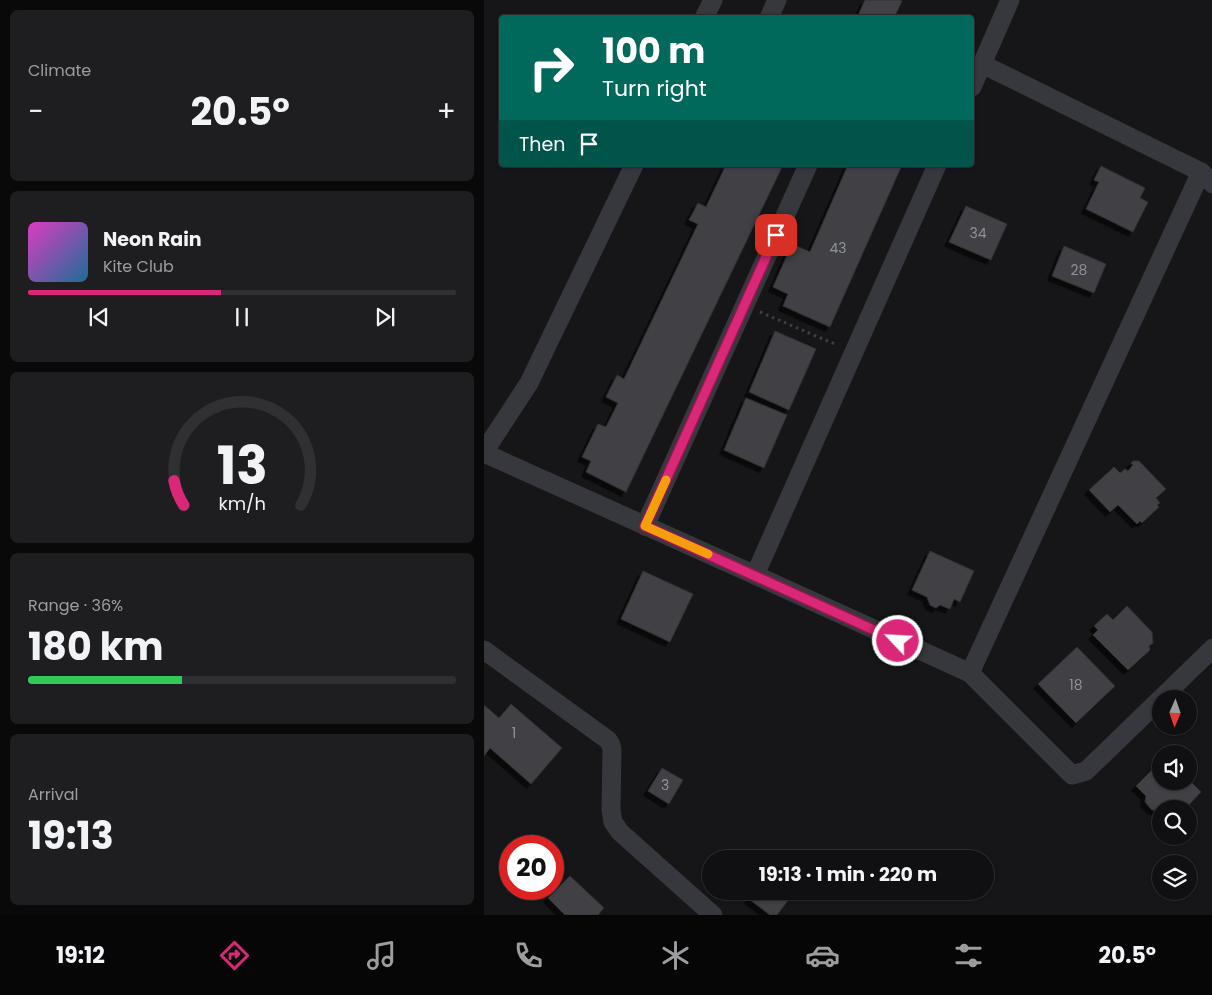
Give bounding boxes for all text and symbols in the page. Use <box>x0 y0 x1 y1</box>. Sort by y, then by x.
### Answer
text: 100 m <box>602 26 705 75</box>
icon: right <box>519 35 584 100</box>
text: Climate <box>28 59 91 82</box>
text: Turn right <box>602 73 707 104</box>
text: 20.5° <box>190 85 290 138</box>
text: − <box>28 92 43 131</box>
text: + <box>437 92 456 131</box>
icon: arrive <box>575 130 603 158</box>
text: Then <box>519 131 565 158</box>
pin <box>755 214 797 256</box>
icon: arrive <box>762 221 790 249</box>
house number: 34 <box>969 223 987 243</box>
text: Neon Rain <box>103 226 202 253</box>
house number: 43 <box>829 238 847 258</box>
text: Kite Club <box>103 255 174 278</box>
house number: 28 <box>1071 260 1088 280</box>
icon: previous <box>85 303 113 331</box>
icon: pause <box>228 303 256 331</box>
icon: next <box>371 303 399 331</box>
text: 13 <box>216 429 268 502</box>
text: km/h <box>218 491 266 516</box>
text: Range · 36% <box>28 594 123 617</box>
position arrow <box>871 614 923 666</box>
text: 180 km <box>28 620 163 673</box>
house number: 18 <box>1069 675 1083 695</box>
north arrow <box>1152 690 1196 735</box>
map controls <box>1152 690 1197 900</box>
house number: 1 <box>512 723 516 743</box>
button: sound <box>1152 745 1197 790</box>
house number: 3 <box>661 775 669 795</box>
text: Arrival <box>28 783 78 806</box>
button: search <box>1152 800 1197 845</box>
text: 19:13 <box>28 809 114 862</box>
speed limit sign: 20 <box>499 835 564 900</box>
button: layers <box>1152 855 1197 900</box>
text: 19:13 · 1 min · 220 m <box>759 861 937 888</box>
icon: directions <box>217 938 252 973</box>
icon: music <box>364 938 399 973</box>
icon: phone <box>511 938 546 973</box>
icon: climate <box>658 938 693 973</box>
icon: car <box>805 938 840 973</box>
icon: filters <box>951 938 986 973</box>
text: 19:12 <box>56 940 105 971</box>
text: 20.5° <box>1098 940 1156 971</box>

